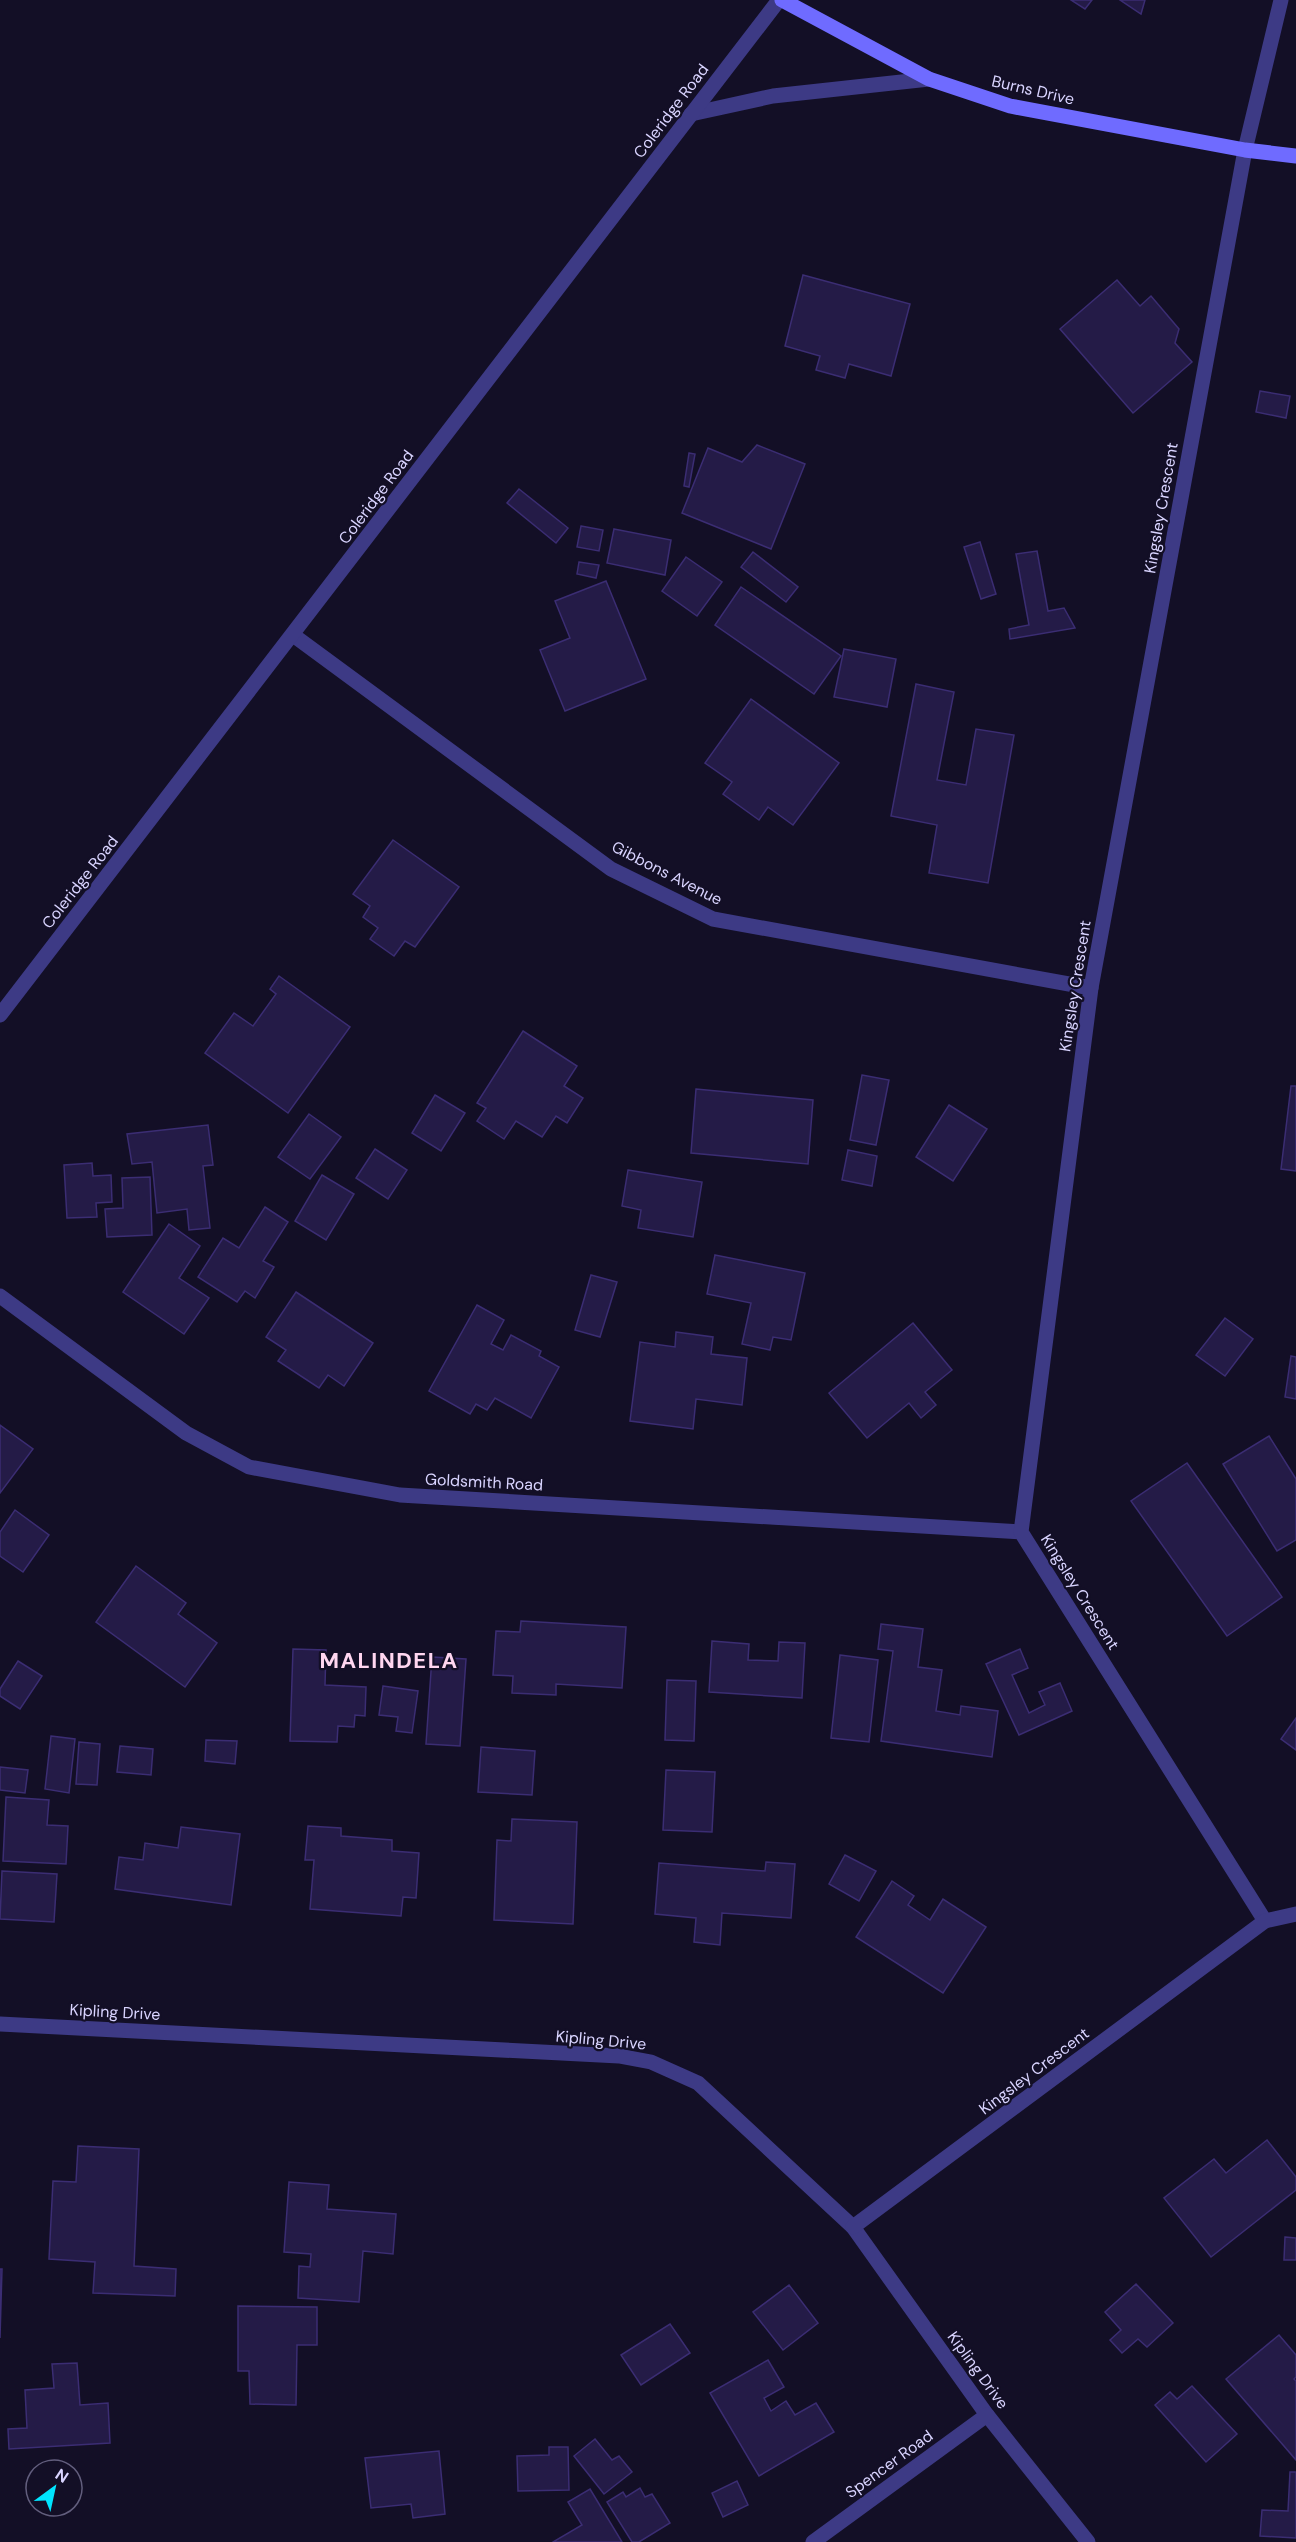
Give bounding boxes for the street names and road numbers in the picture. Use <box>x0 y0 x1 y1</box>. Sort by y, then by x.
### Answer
street label: Coleridge Road <box>629 60 713 162</box>
street label: Burns Drive <box>990 70 1076 110</box>
street label: Kingsley Crescent <box>1139 441 1183 575</box>
street label: Coleridge Road <box>334 446 418 548</box>
street label: Coleridge Road <box>37 831 123 933</box>
street label: Gibbons Avenue <box>608 836 726 910</box>
street label: Kingsley Crescent <box>1054 919 1096 1053</box>
street label: Goldsmith Road <box>424 1468 544 1496</box>
street label: Kingsley Crescent <box>1036 1530 1124 1654</box>
street label: Kipling Drive <box>69 1999 161 2025</box>
street label: Kingsley Crescent <box>975 2023 1093 2119</box>
street label: Kipling Drive <box>555 2026 647 2054</box>
street label: Kipling Drive <box>943 2327 1013 2413</box>
street label: Spencer Road <box>841 2425 937 2503</box>

